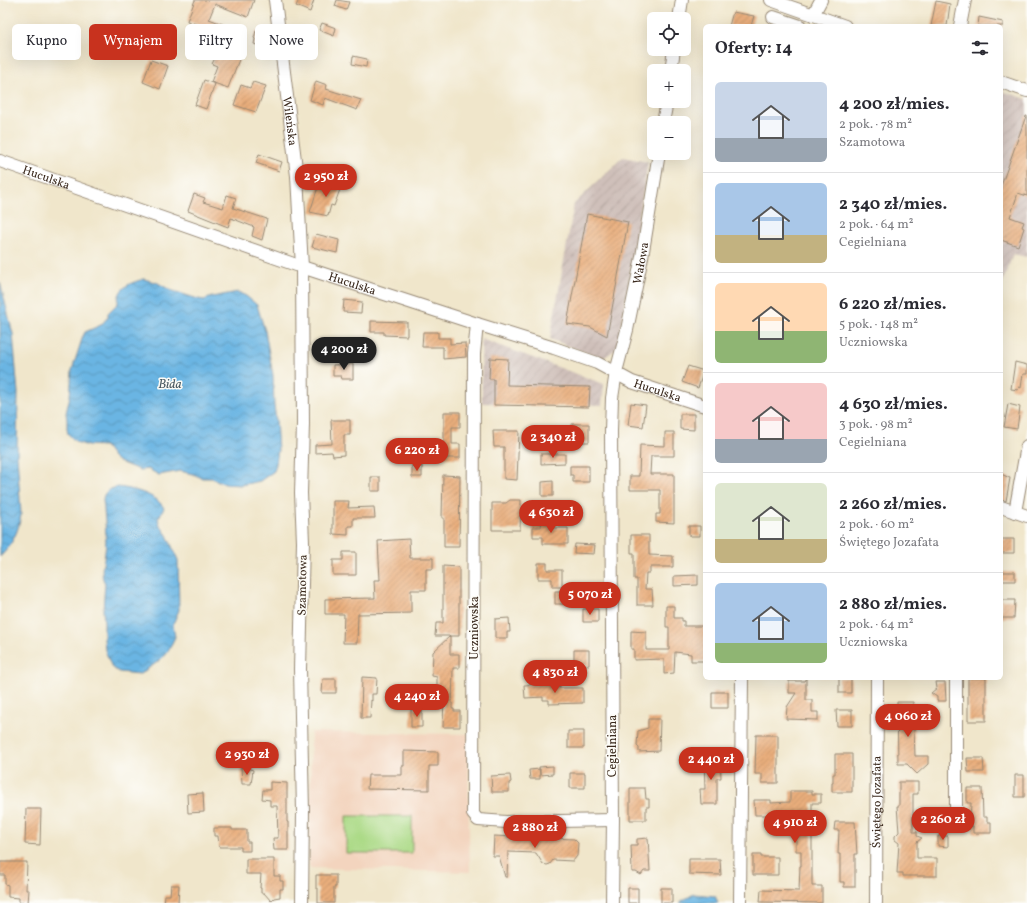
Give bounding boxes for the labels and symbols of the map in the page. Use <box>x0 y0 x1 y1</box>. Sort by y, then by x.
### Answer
street label: Wileńska <box>278 96 300 147</box>
street label: Huculska <box>20 162 72 194</box>
pin: 2 950 zł <box>285 164 367 198</box>
street label: Wałowa <box>630 241 653 286</box>
street label: Huculska <box>326 269 378 300</box>
pin: 4 200 zł <box>303 337 385 371</box>
water label: Bida <box>158 376 182 394</box>
street label: Huculska <box>631 376 683 407</box>
pin: 2 340 zł <box>512 425 594 459</box>
pin: 6 220 zł <box>376 438 458 472</box>
pin: 4 630 zł <box>510 500 592 534</box>
street label: Szamotowa <box>294 554 312 616</box>
pin: 5 070 zł <box>549 582 631 616</box>
street label: Uczniowska <box>467 596 483 660</box>
pin: 4 830 zł <box>514 660 596 694</box>
pin: 4 240 zł <box>376 684 458 718</box>
pin: 4 060 zł <box>867 704 949 738</box>
street label: Cegielniana <box>605 715 621 777</box>
pin: 2 930 zł <box>206 742 288 776</box>
pin: 2 440 zł <box>670 747 752 781</box>
street label: Świętego Jozafata <box>868 756 886 848</box>
pin: 2 260 zł <box>902 807 984 841</box>
pin: 4 910 zł <box>754 810 836 844</box>
pin: 2 880 zł <box>494 815 576 849</box>

